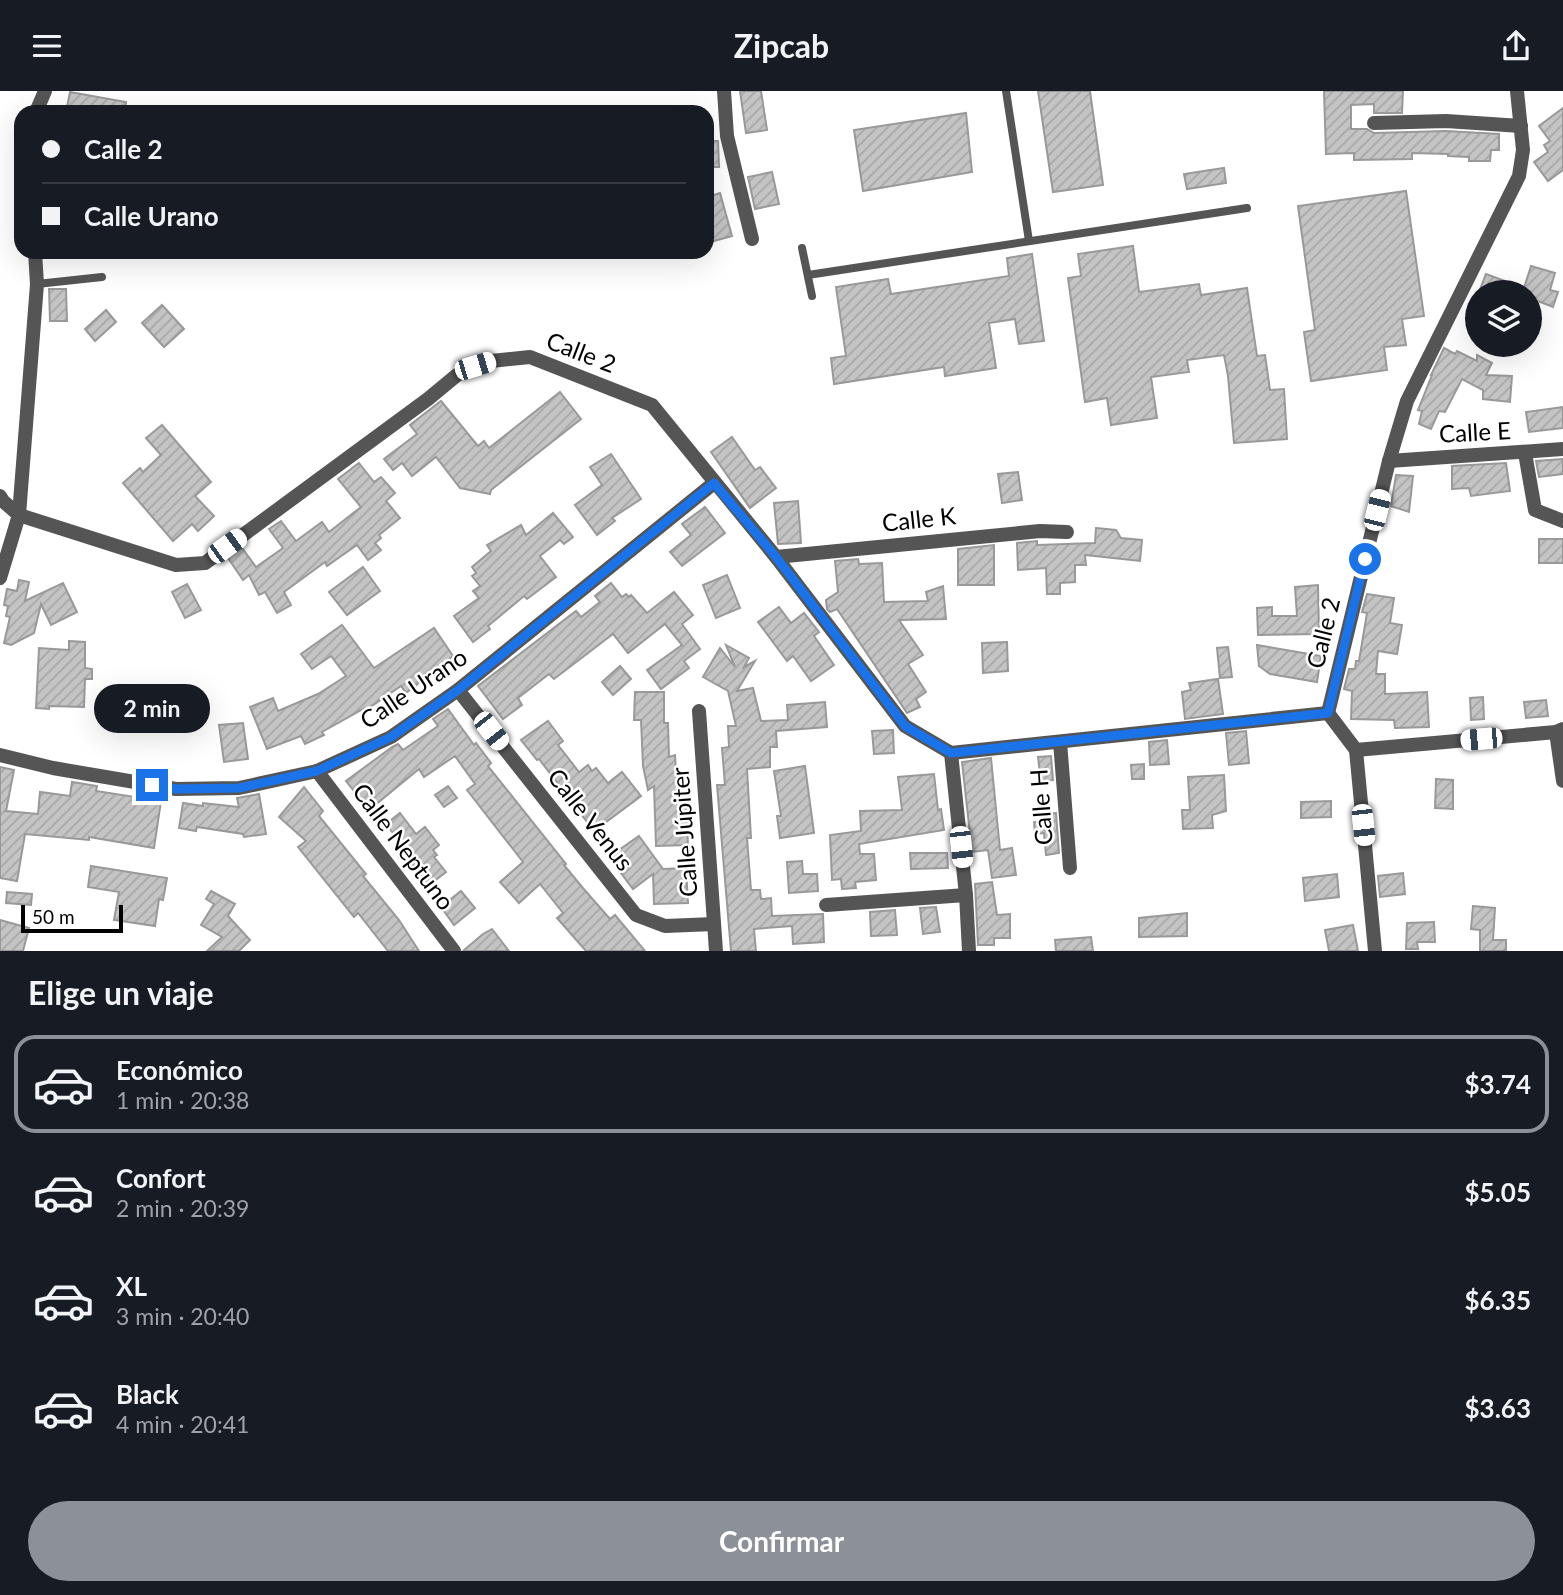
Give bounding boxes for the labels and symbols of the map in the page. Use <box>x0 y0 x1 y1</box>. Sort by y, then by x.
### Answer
street label: Calle 2 <box>543 325 620 378</box>
car <box>452 350 499 382</box>
street label: Calle E <box>1438 415 1512 448</box>
car <box>1362 487 1393 533</box>
street label: Calle K <box>881 500 957 537</box>
car <box>204 525 251 567</box>
route start <box>1349 543 1381 575</box>
street label: Calle 2 <box>1300 594 1345 671</box>
street label: Calle Urano <box>354 641 472 734</box>
callout: 2 min <box>94 683 210 733</box>
car <box>470 708 513 754</box>
car <box>1460 727 1503 751</box>
street label: Calle Venus <box>542 762 640 876</box>
street label: Calle Júpiter <box>664 766 702 898</box>
street label: Calle H <box>1023 768 1058 846</box>
route end <box>136 769 168 801</box>
street label: Calle Neptuno <box>347 777 461 915</box>
car <box>1351 803 1376 847</box>
car <box>949 825 974 869</box>
scale bar <box>21 902 122 934</box>

